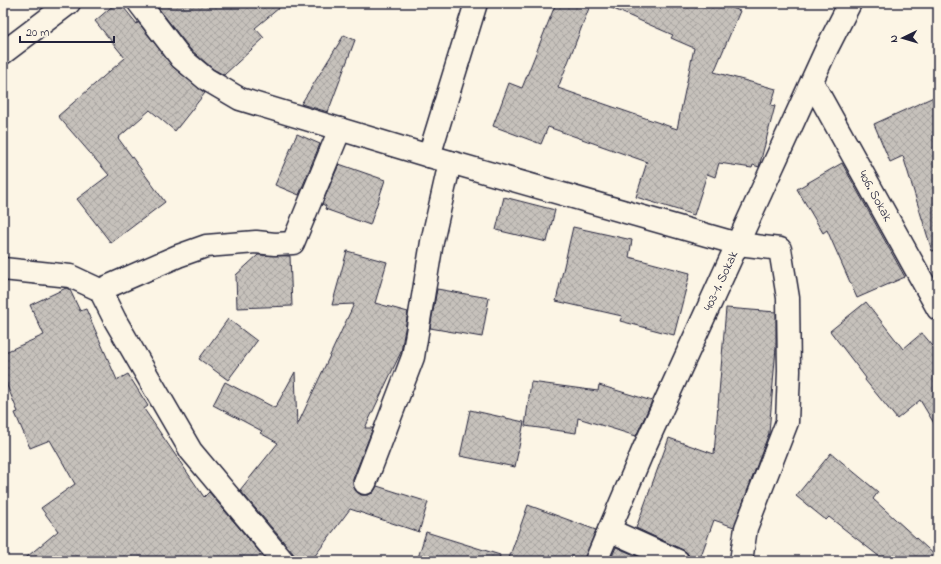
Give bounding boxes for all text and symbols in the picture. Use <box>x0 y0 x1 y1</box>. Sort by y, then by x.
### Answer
scale bar <box>20 18 114 44</box>
north arrow <box>883 18 923 58</box>
text: 20 m <box>26 24 49 42</box>
text: N <box>886 34 902 43</box>
street label: 406. Sokak <box>853 167 897 225</box>
street label: 403-1. Sokak <box>699 248 743 314</box>

